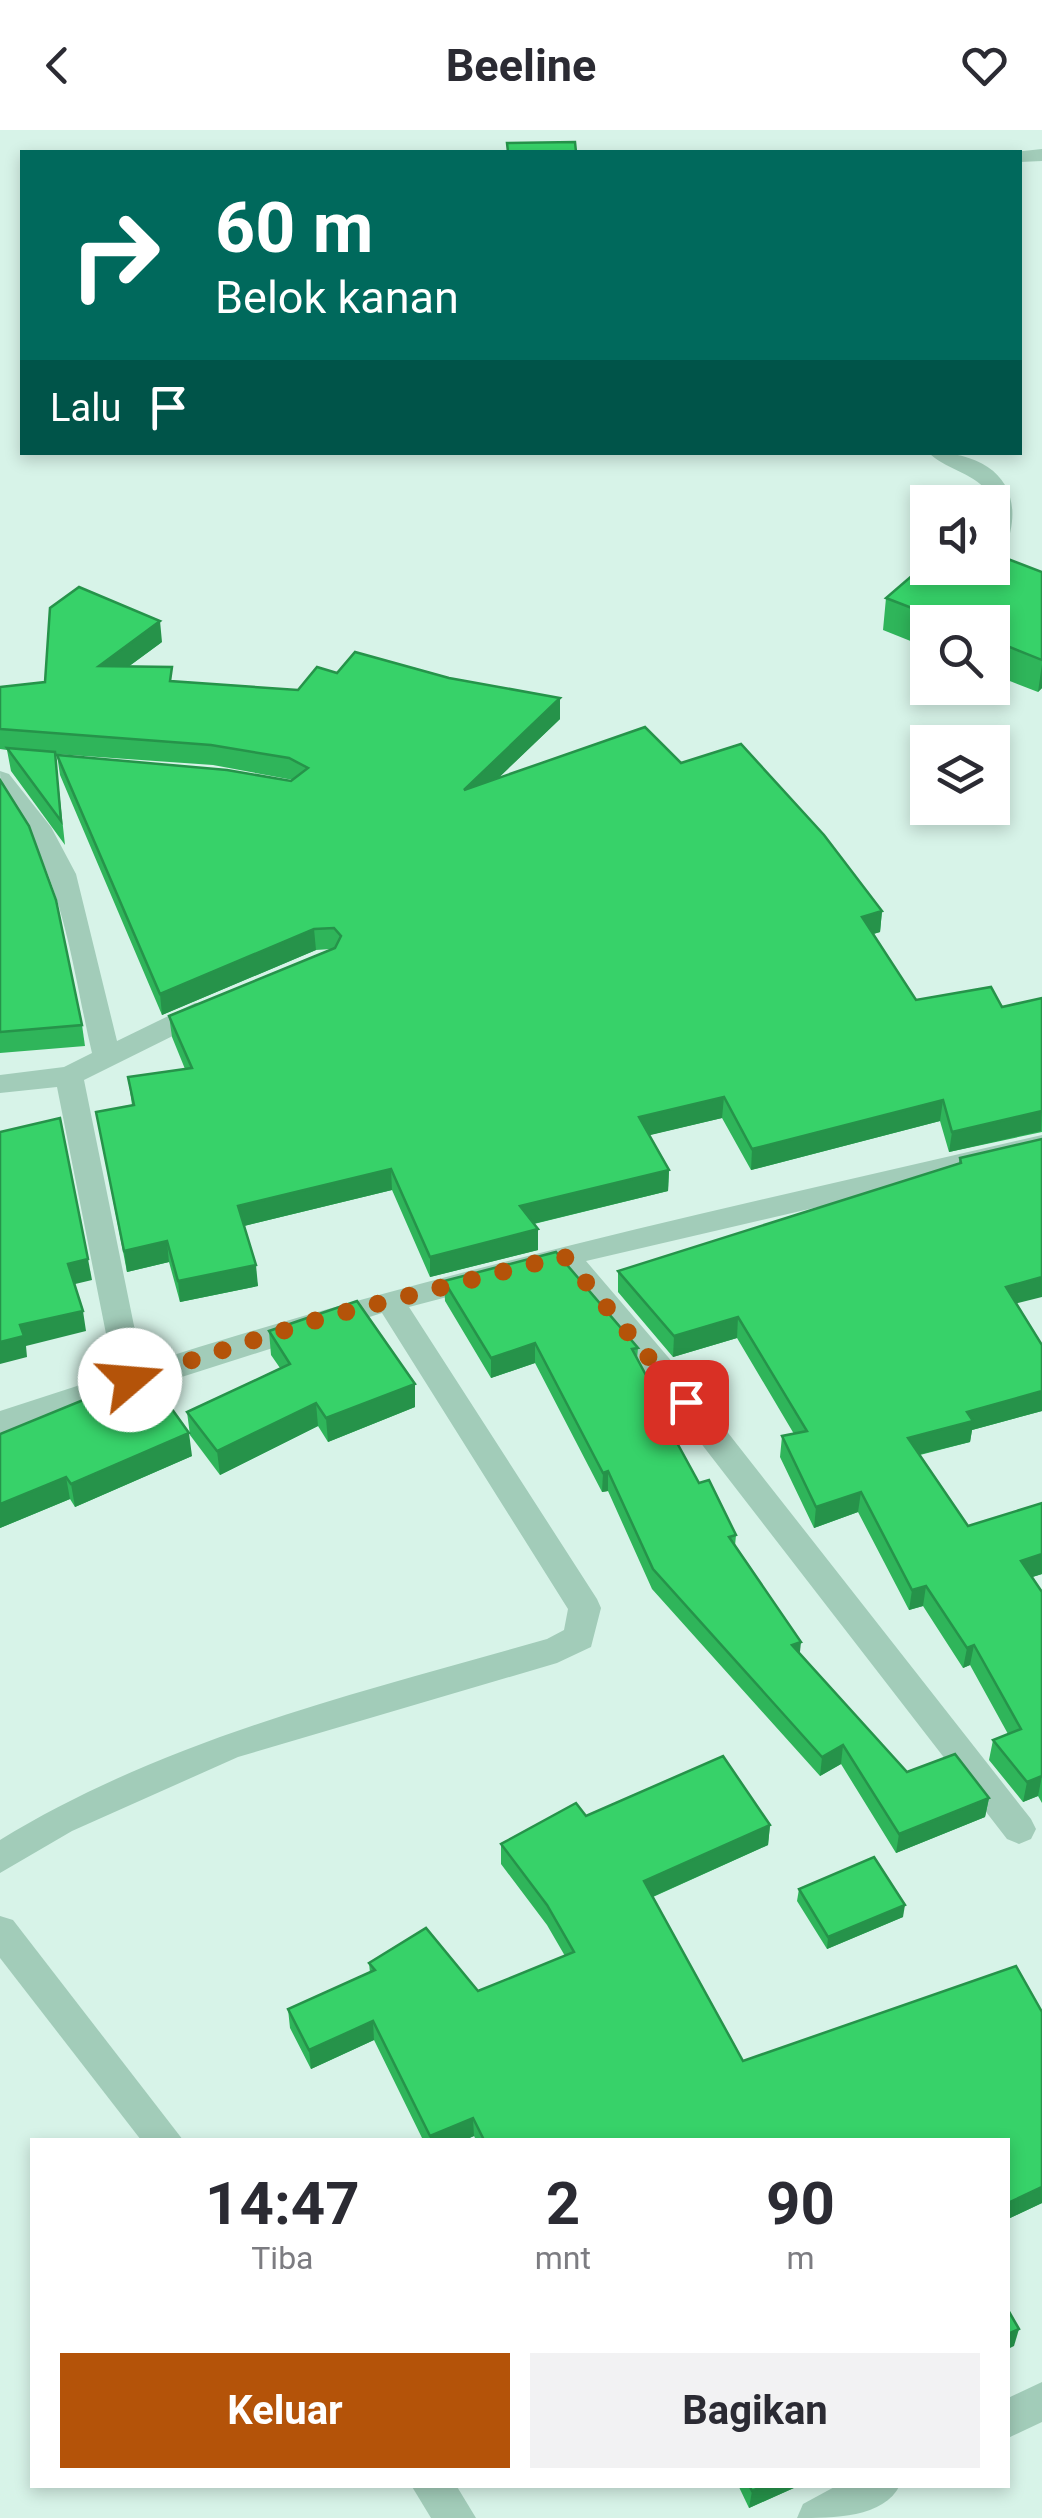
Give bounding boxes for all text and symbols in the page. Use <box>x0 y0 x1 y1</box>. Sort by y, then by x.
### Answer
icon: back <box>30 38 85 93</box>
icon: heart <box>957 38 1012 93</box>
text: Beeline <box>446 39 596 92</box>
text: 60 m <box>215 187 373 269</box>
icon: right <box>50 190 180 320</box>
text: Belok kanan <box>215 271 459 324</box>
icon: arrive <box>141 380 196 435</box>
text: Lalu <box>50 386 121 430</box>
map controls <box>910 485 1010 825</box>
button: sound <box>910 485 1010 585</box>
button: search <box>910 605 1010 705</box>
button: layers <box>910 725 1010 825</box>
position arrow <box>78 1328 182 1432</box>
pin <box>644 1360 729 1445</box>
icon: arrive <box>659 1375 714 1430</box>
text: 14:47 <box>205 2168 360 2239</box>
text: 2 <box>546 2168 580 2239</box>
text: 90 <box>766 2168 835 2239</box>
text: Tiba <box>251 2239 314 2277</box>
text: mnt <box>535 2239 591 2277</box>
text: m <box>786 2239 815 2277</box>
button: Keluar <box>60 2353 510 2468</box>
button: Bagikan <box>530 2353 980 2468</box>

